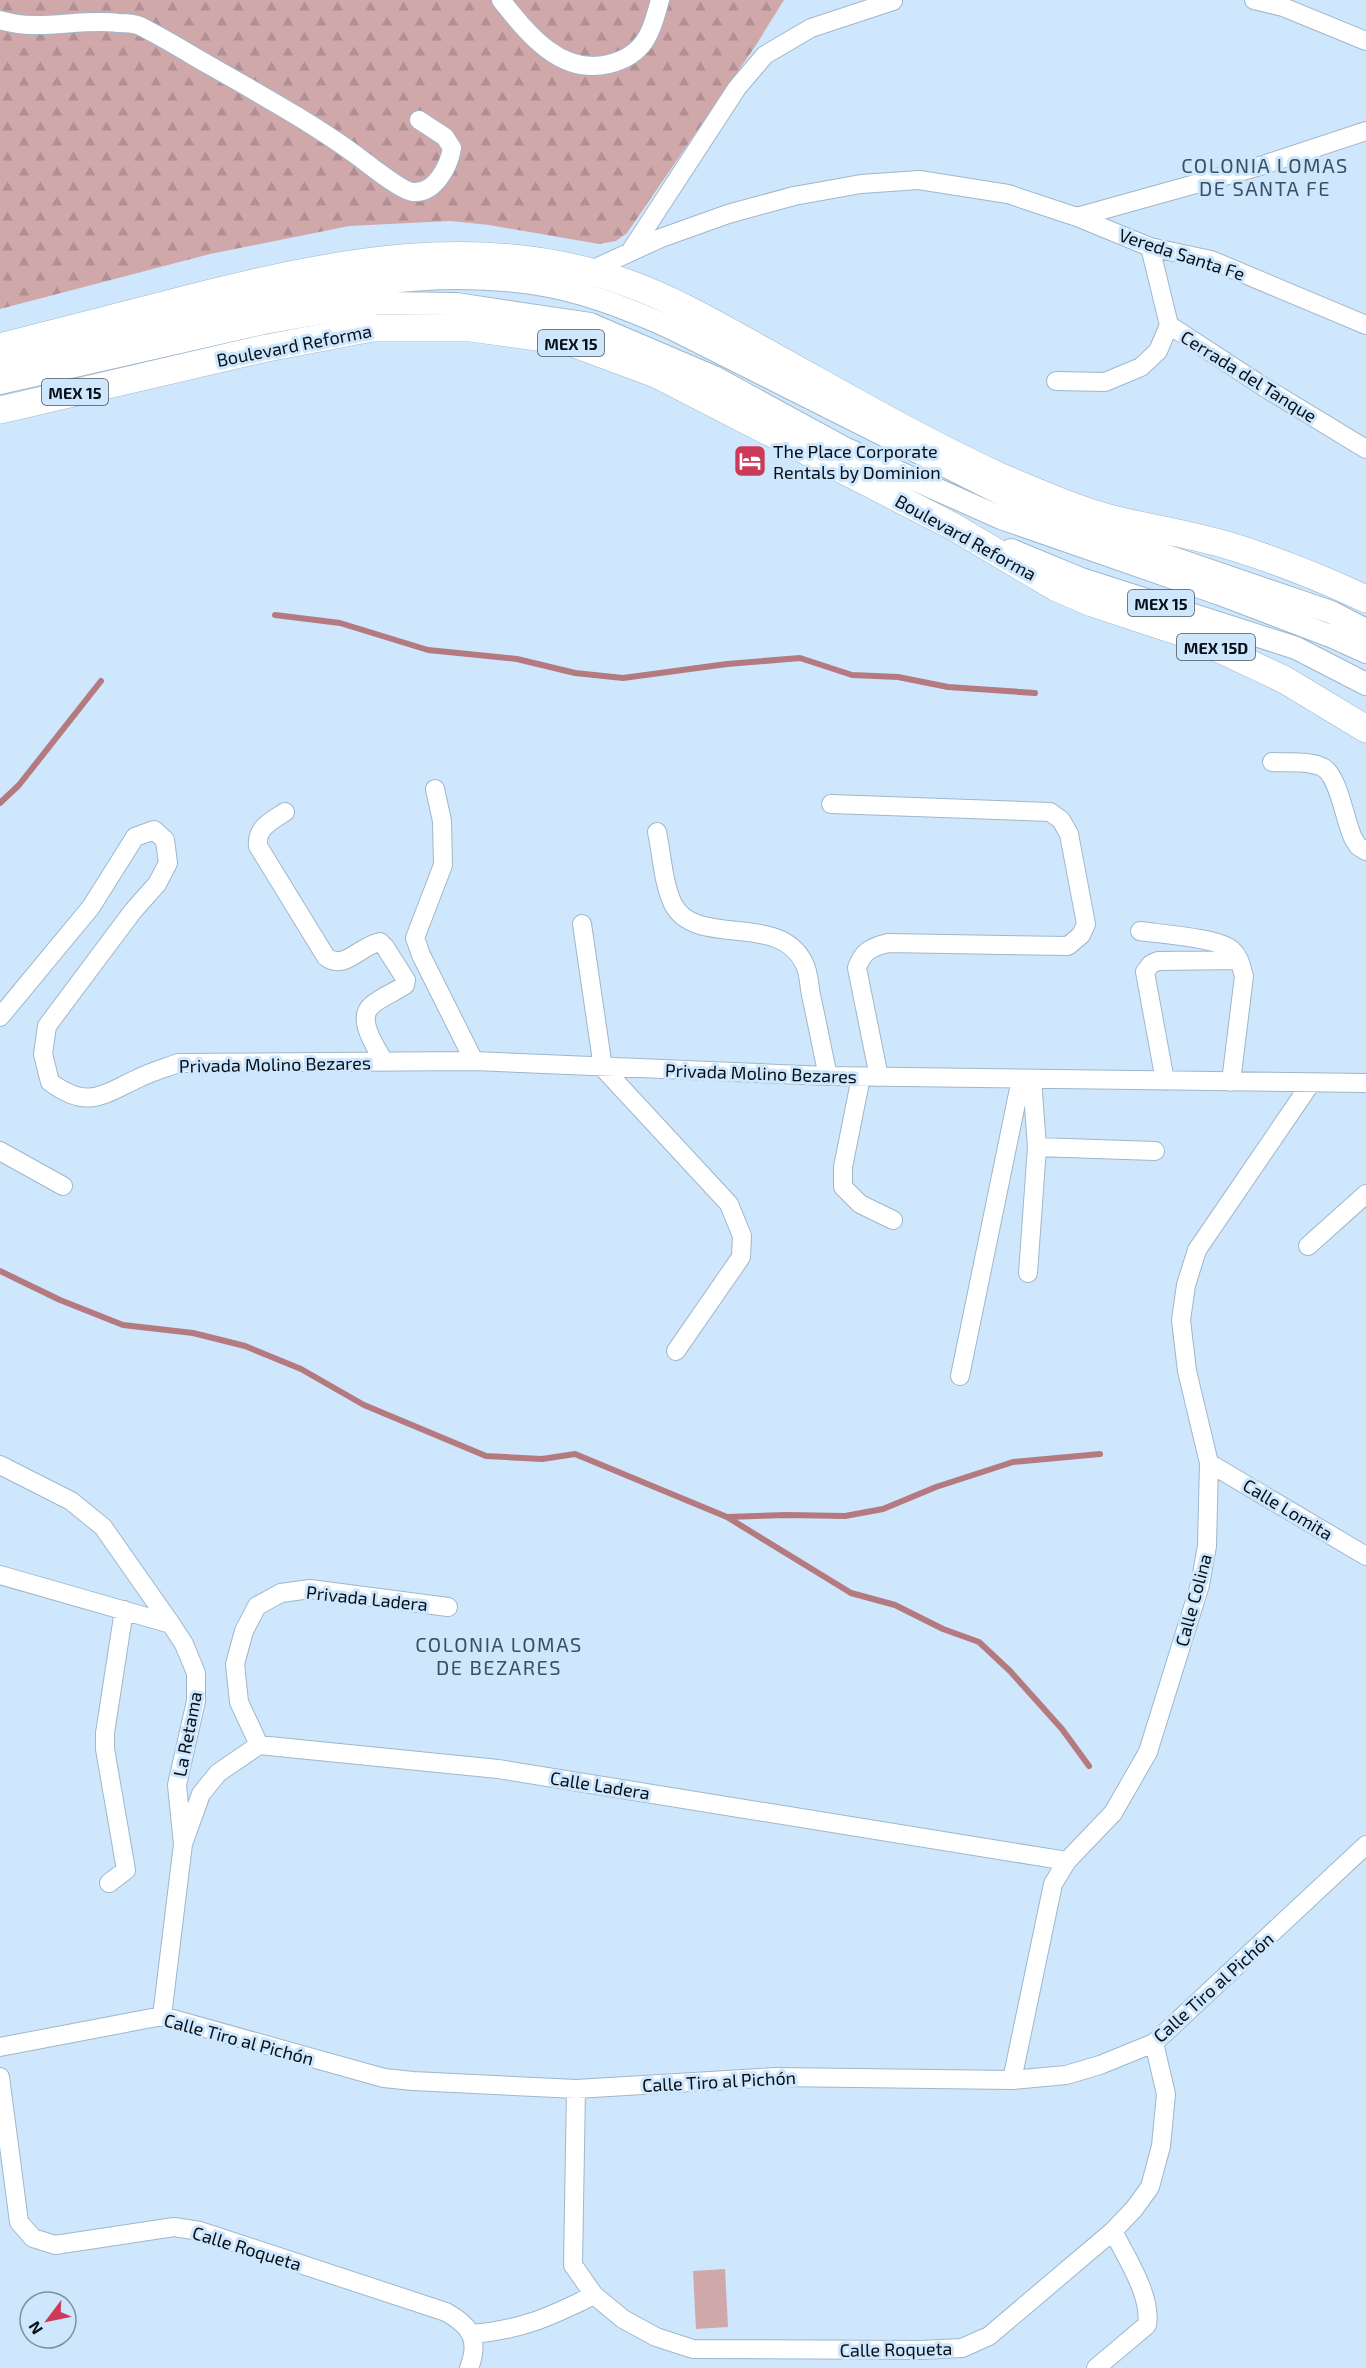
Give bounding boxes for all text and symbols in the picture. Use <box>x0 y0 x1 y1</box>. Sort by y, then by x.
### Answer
district label: COLONIA LOMAS DE SANTA FE <box>1181 153 1349 200</box>
street label: Vereda Santa Fe <box>1116 223 1248 285</box>
street label: Boulevard Reforma <box>214 319 374 371</box>
street label: Cerrada del Tanque <box>1177 325 1321 427</box>
road number: MEX 15 <box>538 330 604 356</box>
road number: MEX 15 <box>42 379 108 405</box>
place label: The Place Corporate Rentals by Dominion <box>773 440 941 483</box>
hotel icon: The Place Corporate Rentals by Dominion <box>732 443 768 479</box>
street label: Boulevard Reforma <box>892 489 1040 585</box>
road number: MEX 15 <box>1128 590 1194 616</box>
road number: MEX 15D <box>1177 634 1255 660</box>
street label: Privada Molino Bezares <box>179 1051 371 1077</box>
street label: Privada Molino Bezares <box>665 1059 857 1087</box>
street label: Calle Lomita <box>1239 1474 1337 1544</box>
street label: Calle Colina <box>1170 1551 1216 1649</box>
street label: Privada Ladera <box>305 1581 429 1615</box>
district label: COLONIA LOMAS DE BEZARES <box>415 1632 583 1679</box>
street label: La Retama <box>168 1690 206 1778</box>
street label: Calle Ladera <box>549 1766 651 1804</box>
street label: Calle Tiro al Pichón <box>1148 1927 1278 2047</box>
street label: Calle Tiro al Pichón <box>162 2008 316 2070</box>
street label: Calle Tiro al Pichón <box>641 2066 797 2096</box>
street label: Calle Roqueta <box>190 2221 304 2275</box>
north arrow <box>18 2290 78 2350</box>
text: N <box>24 2318 46 2338</box>
street label: Calle Roqueta <box>839 2337 953 2361</box>

